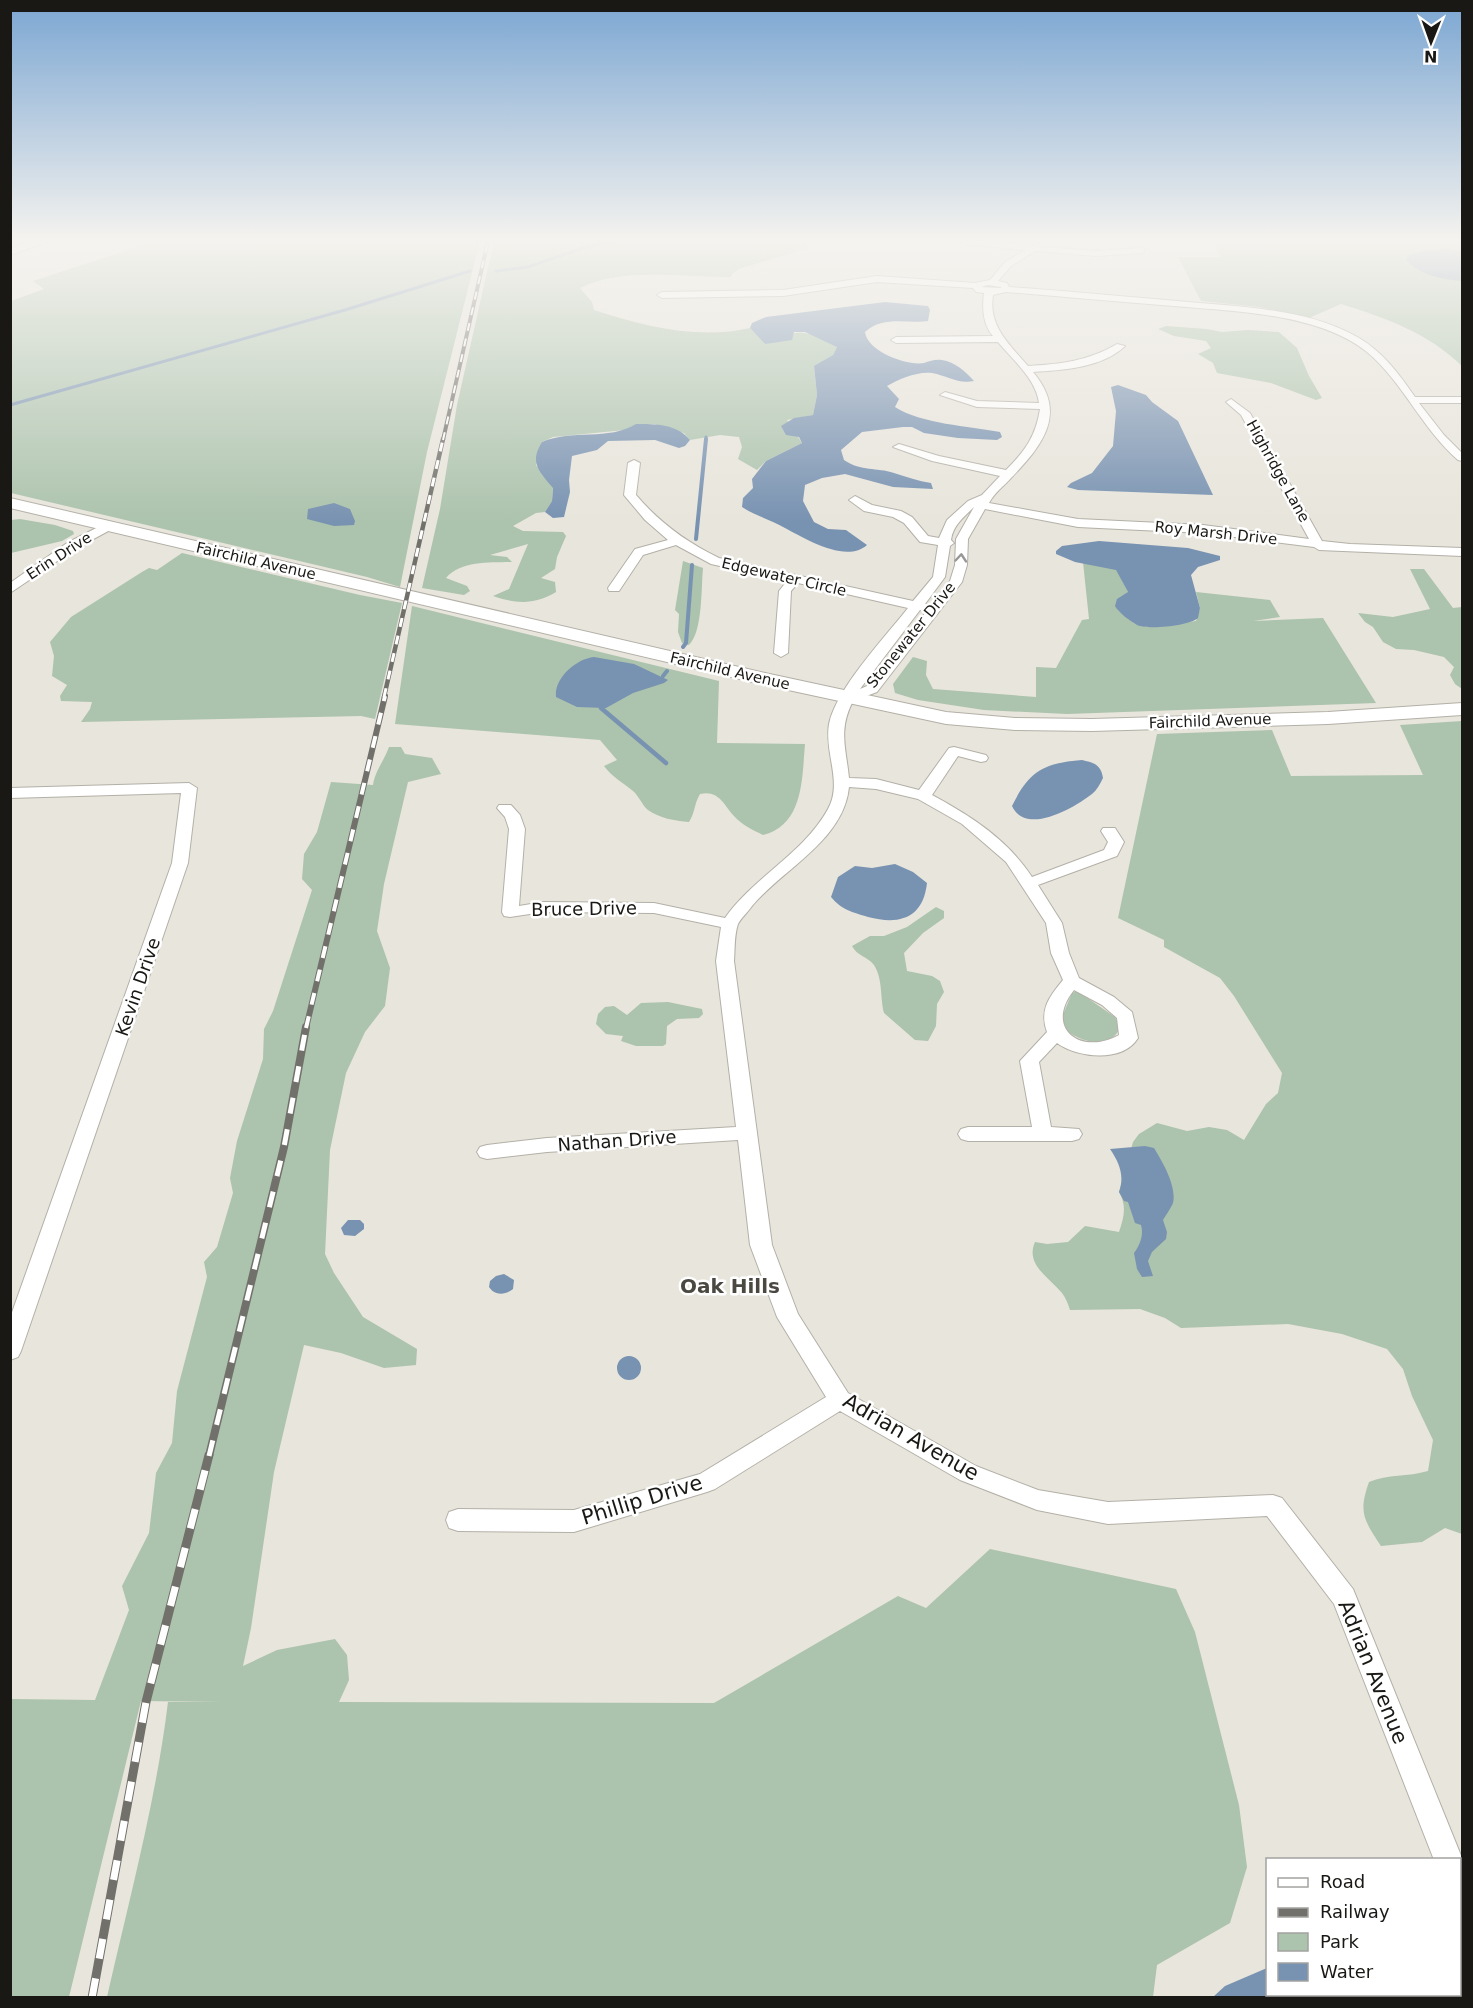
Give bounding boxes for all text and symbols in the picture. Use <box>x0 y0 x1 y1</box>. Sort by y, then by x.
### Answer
north arrow <box>1401 12 1461 72</box>
text: N <box>1424 47 1438 66</box>
street label: Highridge Lane <box>1242 417 1314 525</box>
street label: Roy Marsh Drive <box>1154 518 1278 548</box>
street label: Erin Drive <box>23 528 95 584</box>
street label: Fairchild Avenue <box>194 538 318 584</box>
street label: Edgewater Circle <box>720 554 848 600</box>
one-way arrow <box>954 554 967 563</box>
street label: Stonewater Drive <box>863 579 959 691</box>
street label: Fairchild Avenue <box>668 648 792 694</box>
street label: Fairchild Avenue <box>1148 710 1272 732</box>
street label: Bruce Drive <box>531 897 637 920</box>
street label: Kevin Drive <box>111 935 164 1039</box>
street label: Nathan Drive <box>557 1126 677 1155</box>
district label: Oak Hills <box>680 1274 780 1298</box>
street label: Adrian Avenue <box>839 1388 983 1486</box>
street label: Phillip Drive <box>579 1470 705 1530</box>
street label: Adrian Avenue <box>1333 1597 1413 1747</box>
legend <box>1266 1858 1461 1996</box>
text: Road <box>1320 1871 1365 1892</box>
text: Railway <box>1320 1901 1390 1922</box>
text: Park <box>1320 1931 1359 1952</box>
text: Water <box>1320 1961 1374 1982</box>

